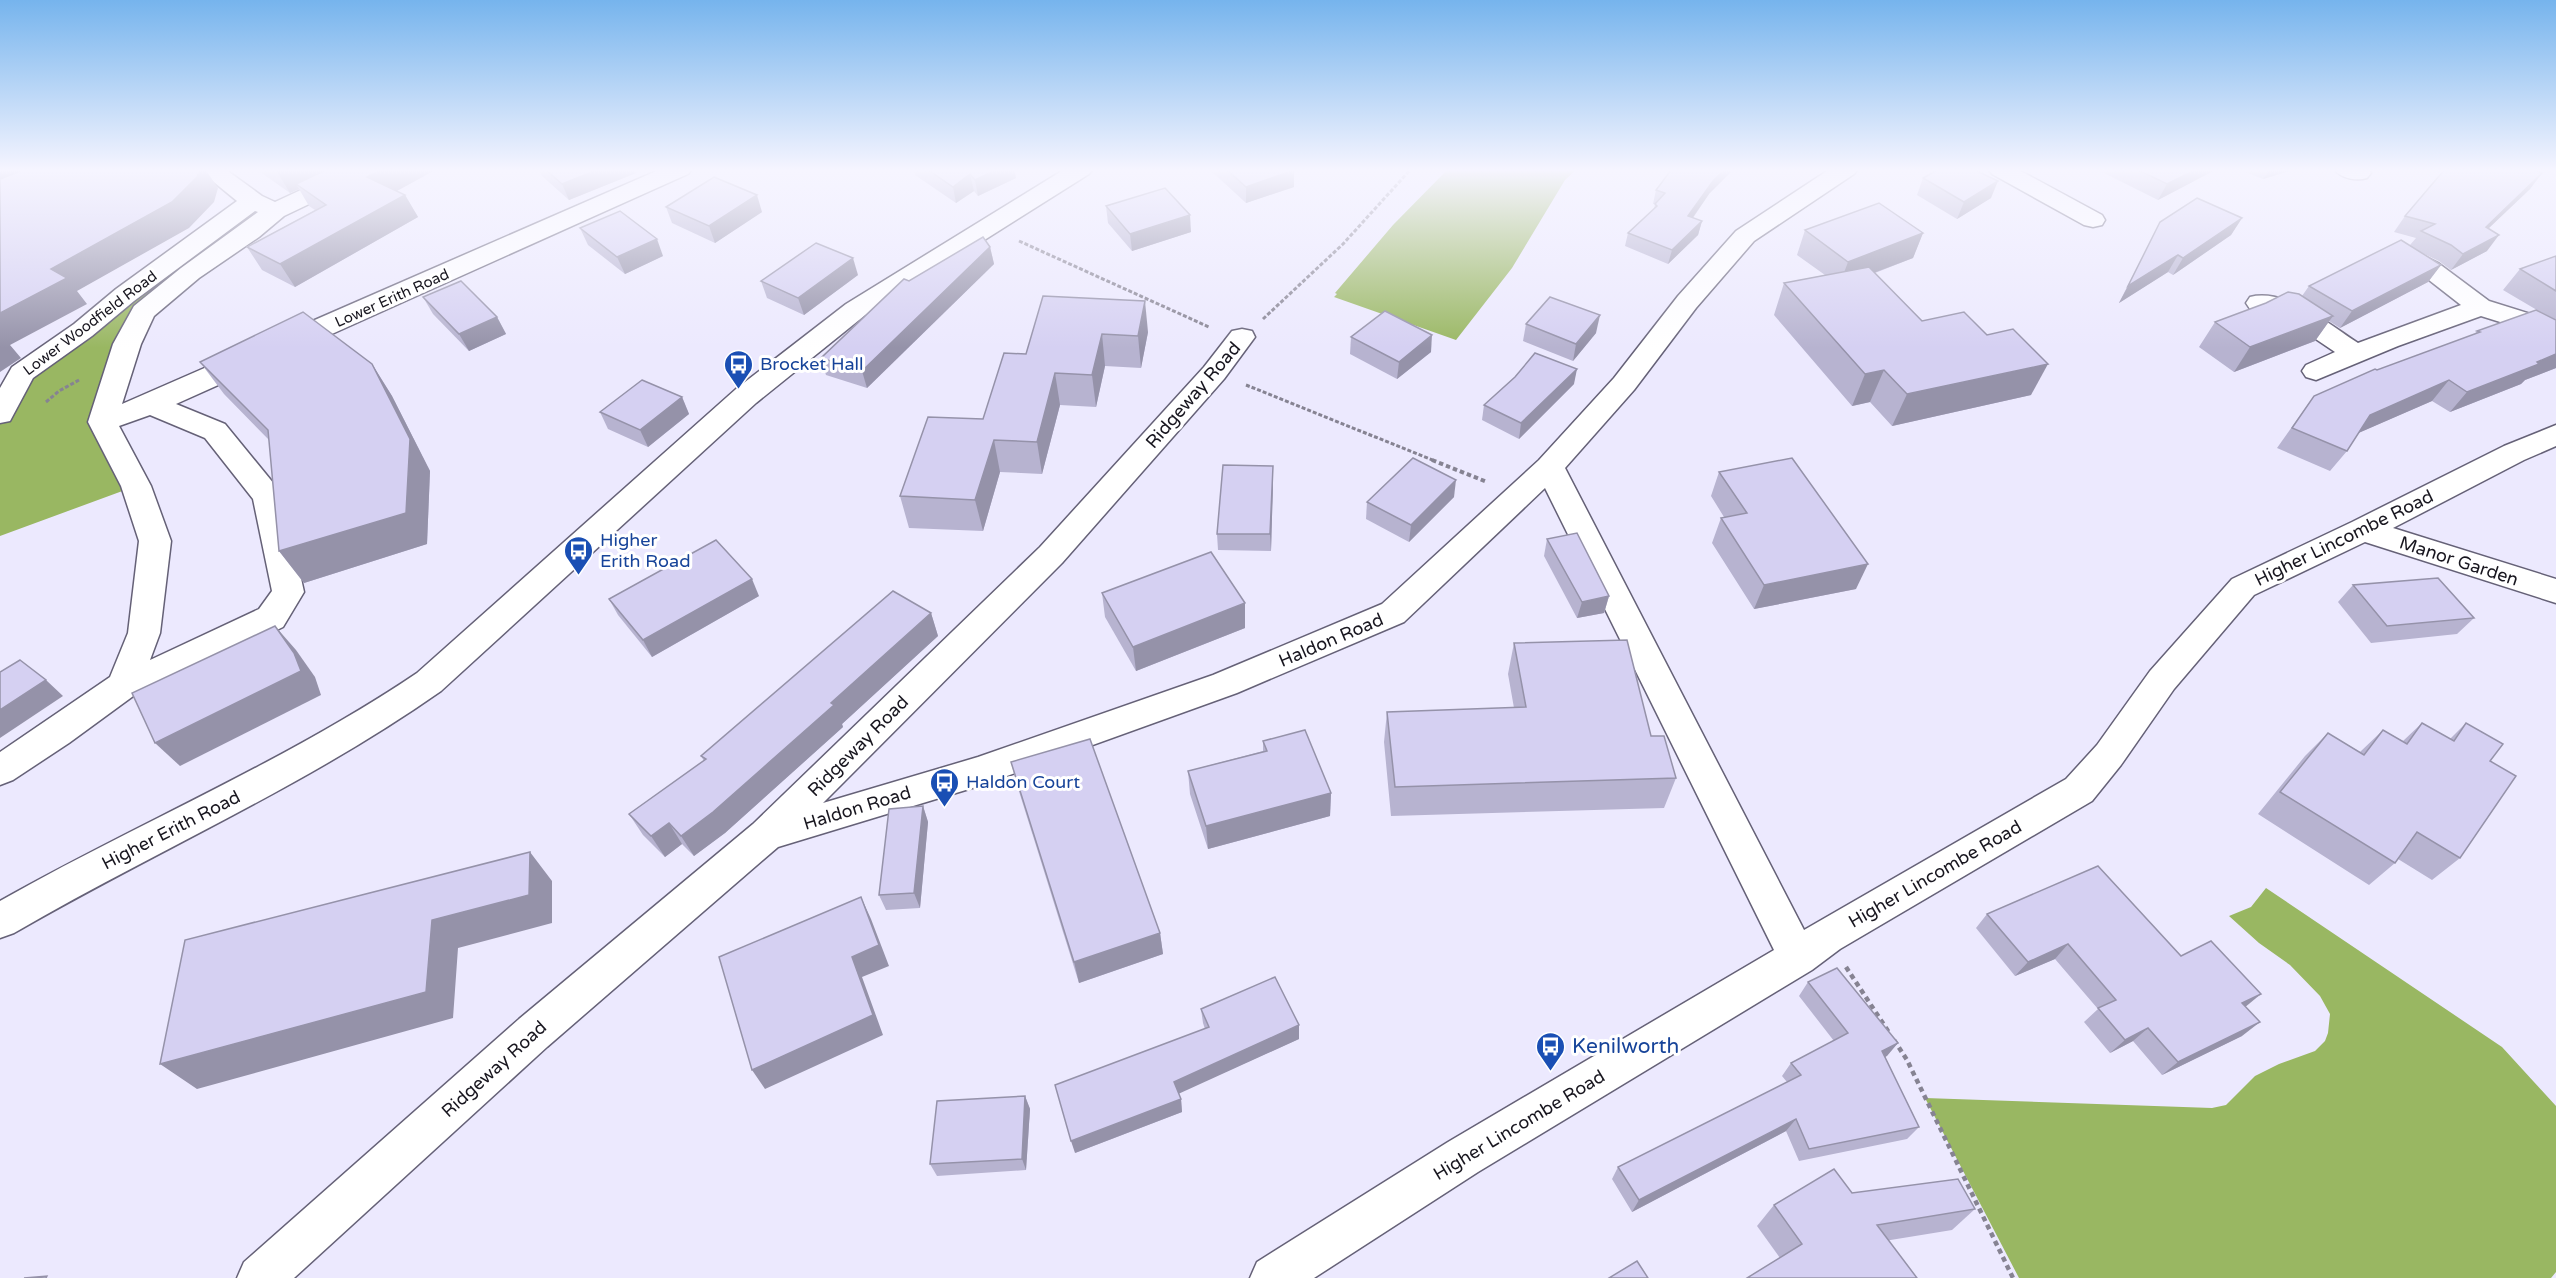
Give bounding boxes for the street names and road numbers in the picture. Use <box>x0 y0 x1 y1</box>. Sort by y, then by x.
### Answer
street label: Lower Erith Road <box>332 265 452 331</box>
street label: Lower Woodfield Road <box>20 267 160 379</box>
street label: Ridgeway Road <box>1141 337 1245 453</box>
street label: Higher Lincombe Road <box>2251 485 2437 591</box>
street label: Manor Garden <box>2397 531 2521 591</box>
street label: Haldon Road <box>1275 608 1387 672</box>
street label: Ridgeway Road <box>803 691 913 801</box>
street label: Haldon Road <box>801 781 913 835</box>
street label: Higher Erith Road <box>98 786 244 874</box>
street label: Higher Lincombe Road <box>1845 815 2025 933</box>
street label: Ridgeway Road <box>437 1016 551 1122</box>
street label: Higher Lincombe Road <box>1429 1065 1609 1185</box>

